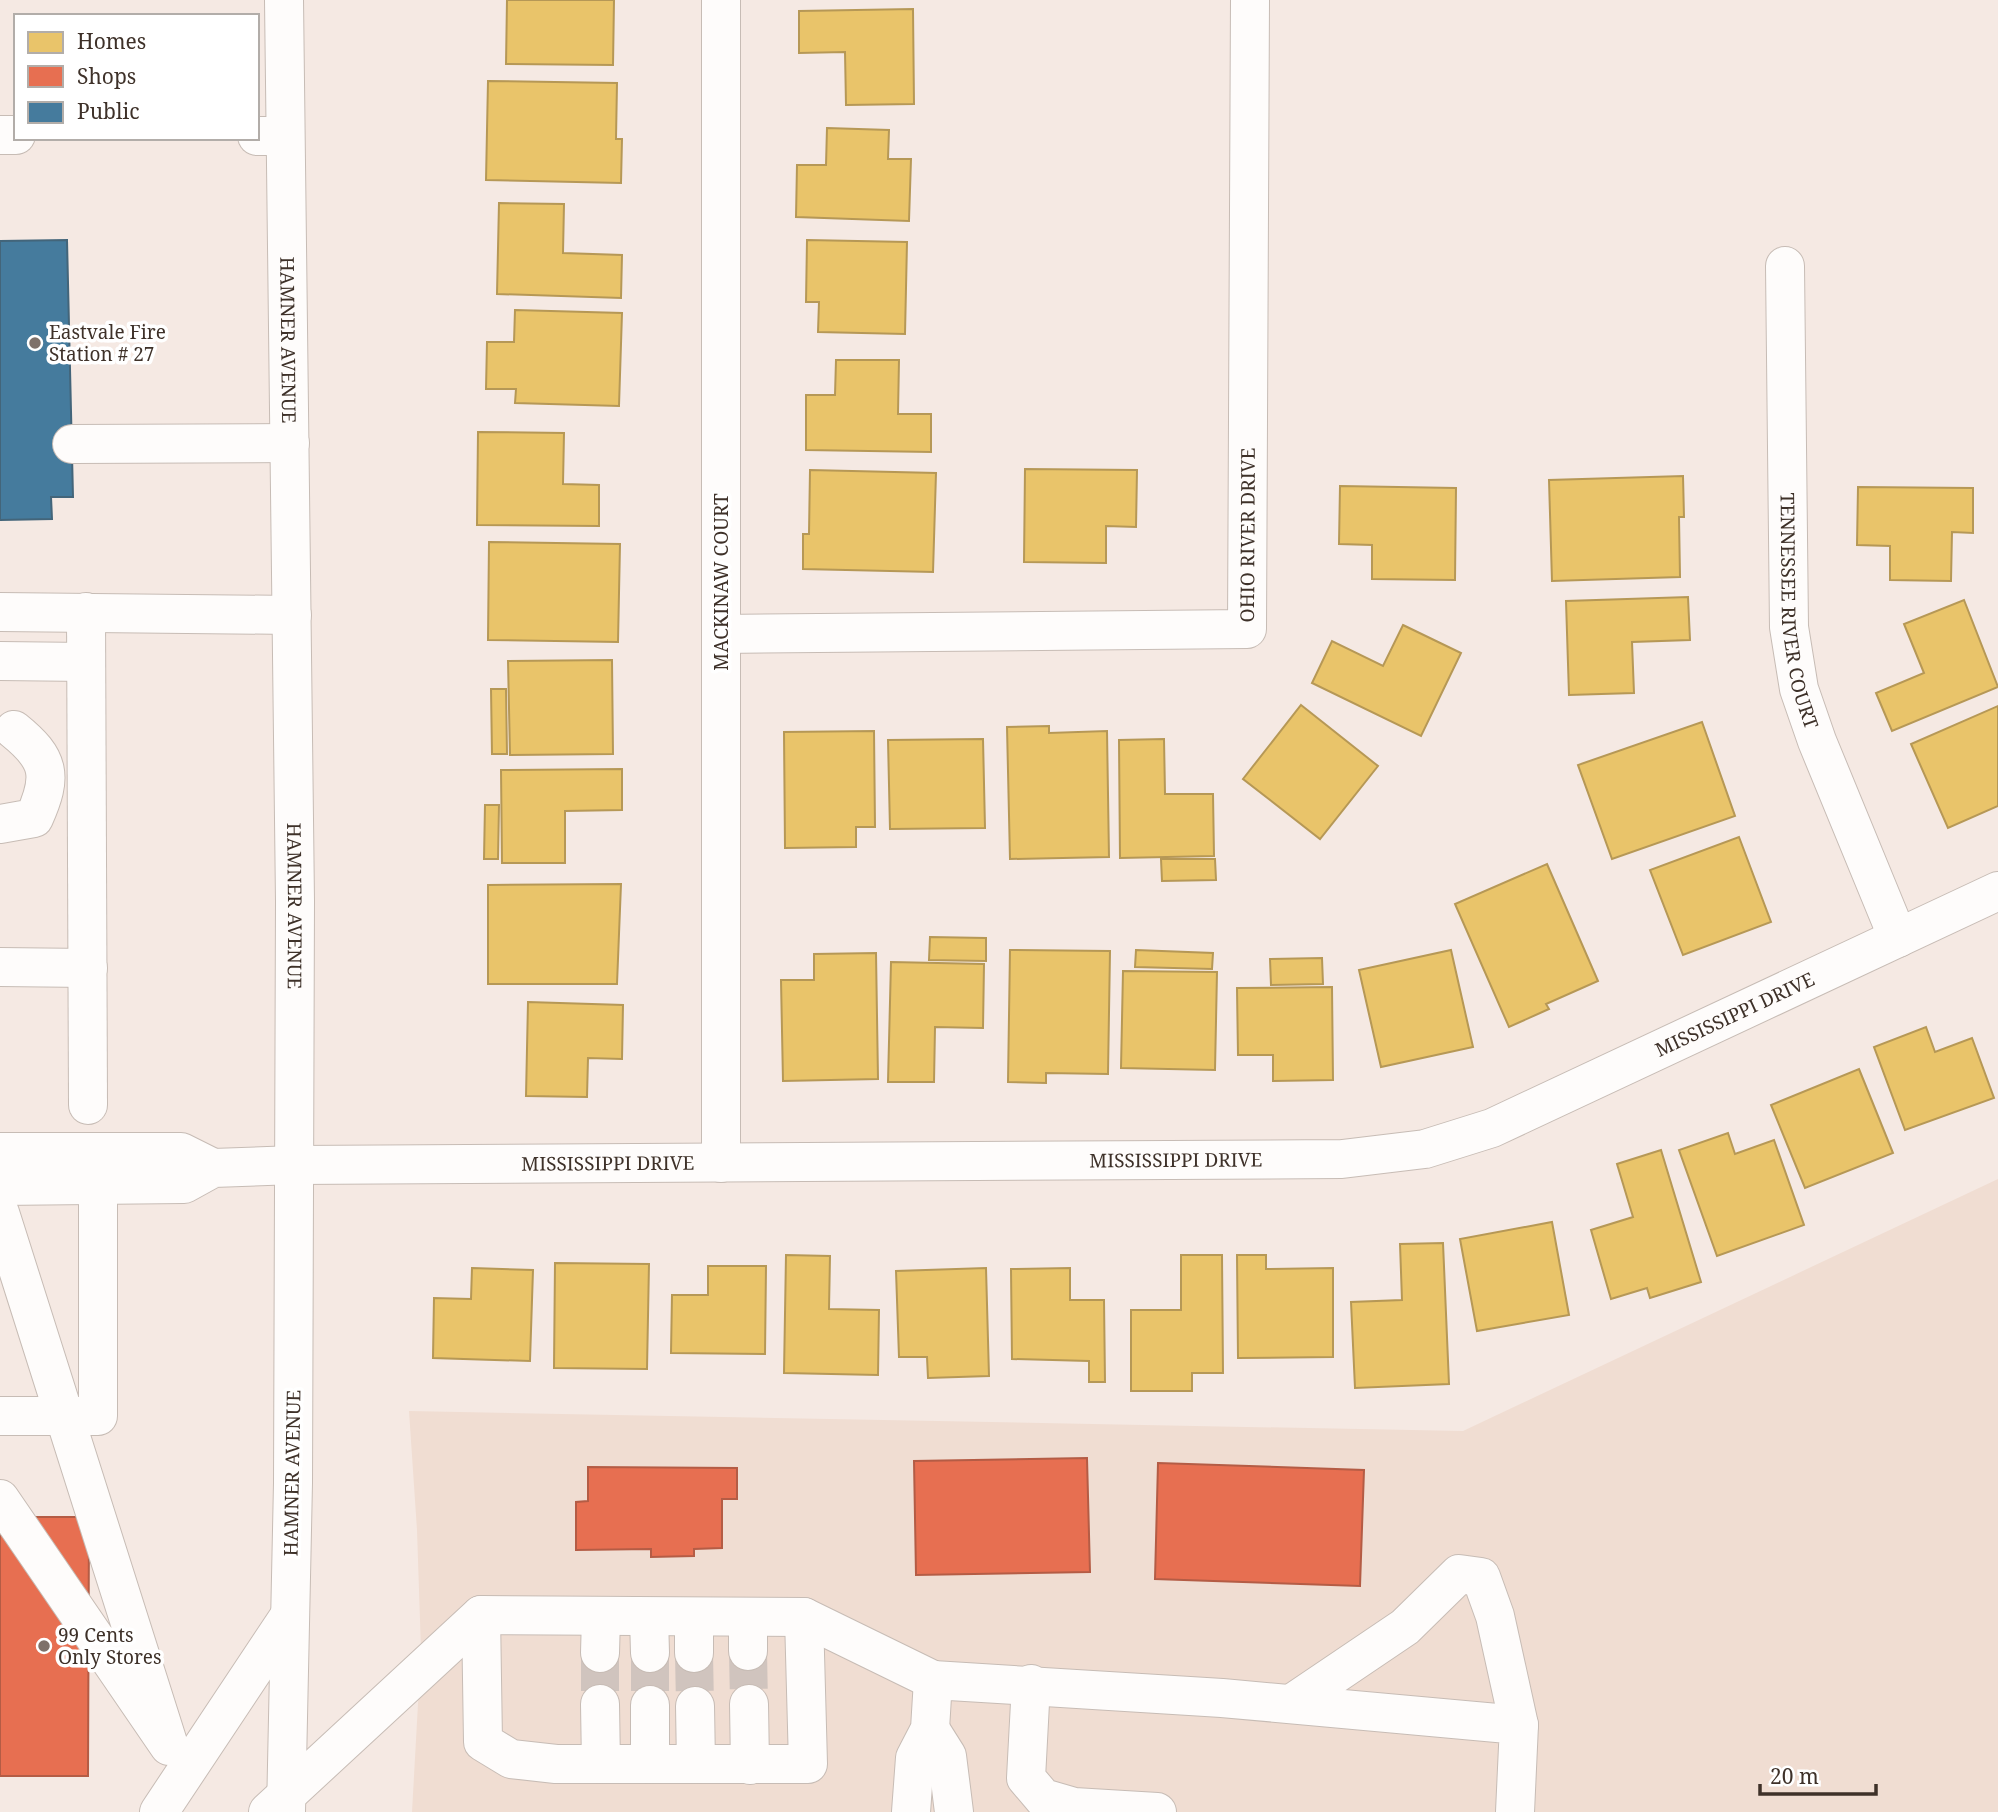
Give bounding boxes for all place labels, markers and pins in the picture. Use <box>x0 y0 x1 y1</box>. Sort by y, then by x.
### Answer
place label: Eastvale Fire Station # 27 <box>49 319 166 367</box>
marker: Eastvale Fire Station # 27 <box>27 335 43 351</box>
place label: 99 Cents Only Stores <box>58 1622 162 1670</box>
marker: 99 Cents Only Stores <box>36 1638 52 1654</box>

